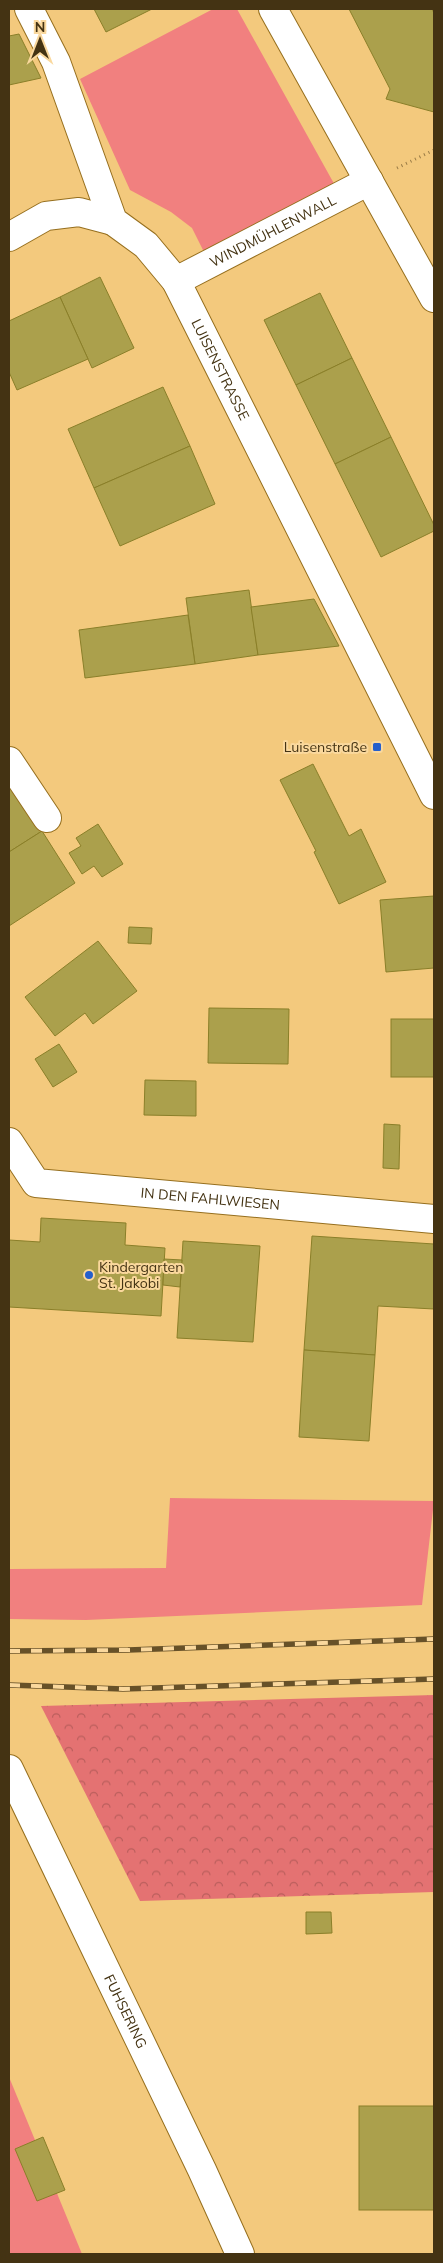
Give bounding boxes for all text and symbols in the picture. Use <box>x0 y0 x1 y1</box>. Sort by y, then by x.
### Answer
north arrow <box>15 15 65 65</box>
text: N <box>35 18 45 36</box>
street label: WINDMÜHLENWALL <box>207 191 339 271</box>
street label: LUISENSTRASSE <box>187 316 253 423</box>
place label: Luisenstraße <box>284 738 367 756</box>
marker: Luisenstraße <box>371 741 383 753</box>
street label: IN DEN FAHLWIESEN <box>140 1183 281 1214</box>
place label: Kindergarten St. Jakobi <box>99 1258 183 1292</box>
marker: Kindergarten St. Jakobi <box>83 1269 95 1281</box>
street label: FUHSERING <box>100 1972 151 2051</box>

